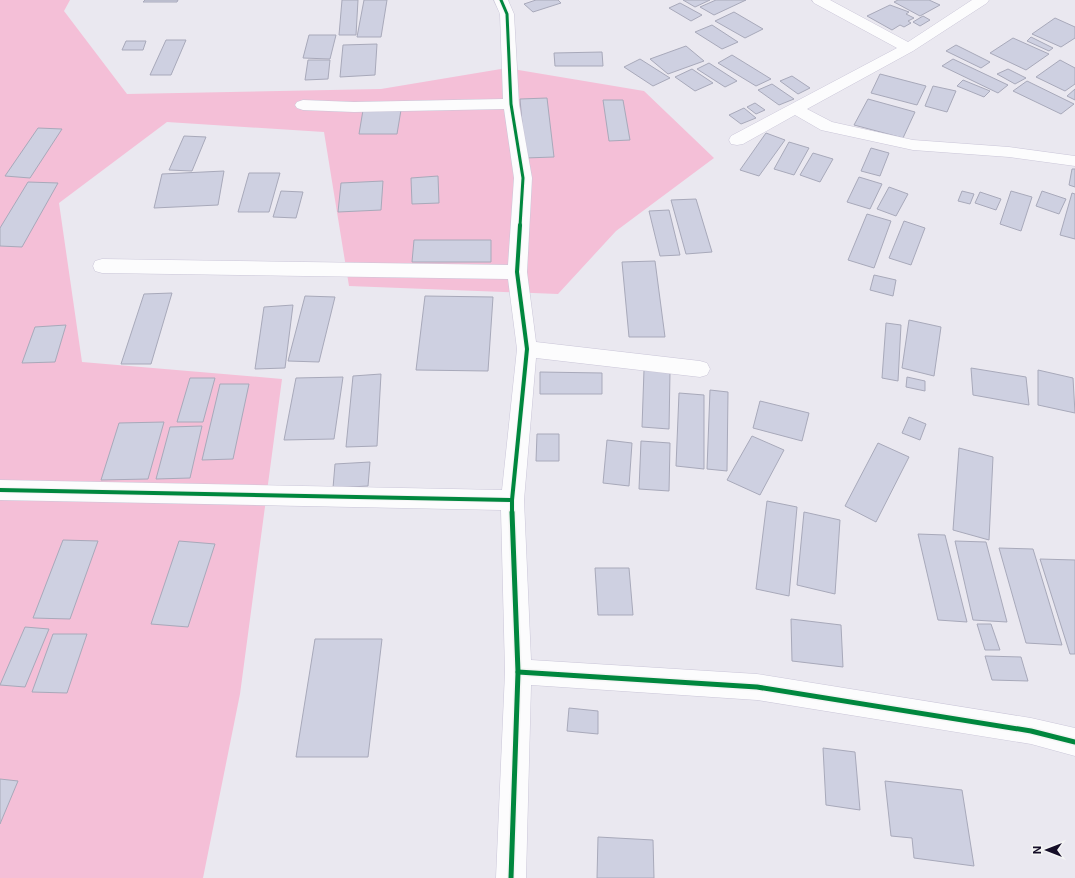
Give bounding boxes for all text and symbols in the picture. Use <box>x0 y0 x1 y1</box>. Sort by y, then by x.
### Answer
north arrow <box>1027 830 1067 870</box>
text: N <box>1030 846 1044 854</box>

